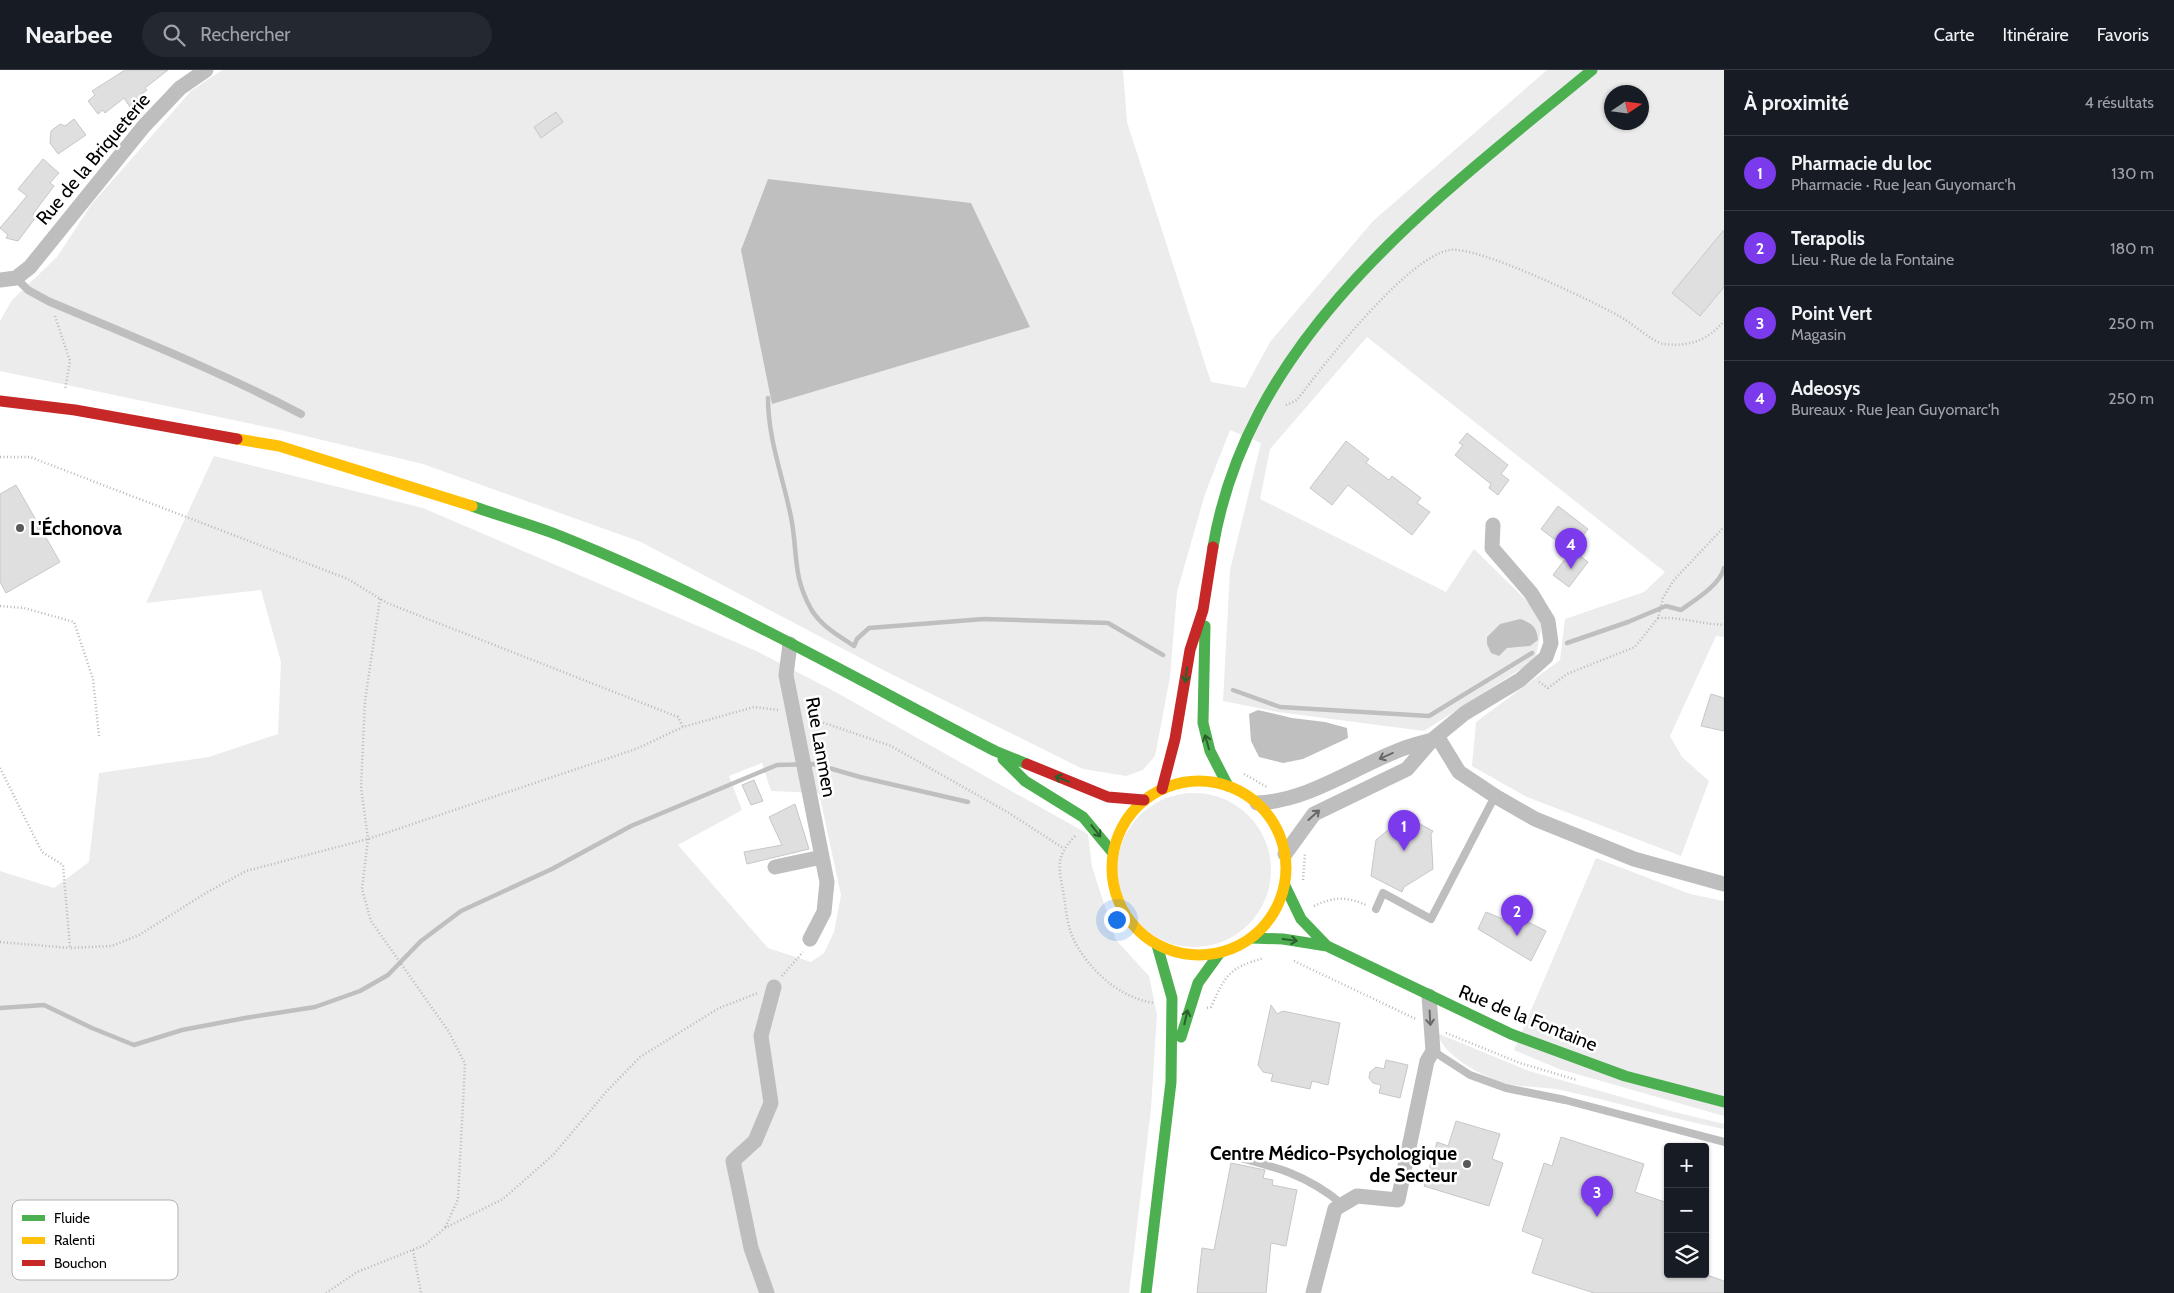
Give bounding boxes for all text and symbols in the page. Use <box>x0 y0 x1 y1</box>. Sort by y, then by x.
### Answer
search box <box>142 12 492 57</box>
text: Nearbee <box>25 20 112 49</box>
icon: search <box>160 21 188 49</box>
text: Rechercher <box>200 23 290 46</box>
text: Carte <box>1934 24 1974 46</box>
text: Itinéraire <box>2002 24 2069 46</box>
text: Favoris <box>2097 24 2149 46</box>
north arrow <box>1604 85 1649 130</box>
street label: Rue de la Briqueterie <box>31 88 155 230</box>
text: À proximité <box>1744 90 1849 115</box>
text: 4 résultats <box>2084 93 2154 112</box>
text: Pharmacie du loc <box>1791 152 1932 175</box>
text: 1 <box>1757 164 1763 183</box>
text: 130 m <box>2111 164 2154 183</box>
text: Pharmacie · Rue Jean Guyomarc'h <box>1791 175 2016 194</box>
text: Terapolis <box>1791 227 1865 250</box>
text: 2 <box>1756 239 1764 258</box>
text: 180 m <box>2110 239 2154 258</box>
text: Lieu · Rue de la Fontaine <box>1791 250 1954 269</box>
text: Point Vert <box>1791 302 1872 325</box>
text: 3 <box>1756 314 1764 333</box>
text: 250 m <box>2108 314 2154 333</box>
text: Magasin <box>1791 325 1846 344</box>
text: Adeosys <box>1791 377 1860 400</box>
text: 4 <box>1755 389 1765 408</box>
text: 250 m <box>2108 389 2154 408</box>
text: Bureaux · Rue Jean Guyomarc'h <box>1791 400 1999 419</box>
place label: L'Échonova <box>30 516 122 540</box>
marker: L'Échonova <box>14 522 26 534</box>
pin: 4 <box>1555 528 1587 569</box>
one-way arrow <box>1181 666 1191 682</box>
street label: Rue Lanmen <box>801 695 841 799</box>
one-way arrow <box>1202 734 1212 750</box>
one-way arrow <box>1379 751 1394 761</box>
one-way arrow <box>1055 773 1070 782</box>
one-way arrow <box>1307 810 1320 822</box>
pin: 1 <box>1388 810 1420 851</box>
one-way arrow <box>1090 824 1101 837</box>
pin: 2 <box>1501 895 1533 936</box>
your location <box>1104 907 1130 933</box>
one-way arrow <box>1281 935 1297 945</box>
street label: Rue de la Fontaine <box>1455 980 1601 1056</box>
one-way arrow <box>1425 1009 1434 1025</box>
one-way arrow <box>1182 1010 1191 1026</box>
place label: Centre Médico-Psychologique de Secteur <box>1210 1142 1458 1187</box>
map controls <box>1664 1143 1709 1278</box>
button: + <box>1664 1143 1709 1188</box>
marker: Centre Médico-Psychologique de Secteur <box>1461 1158 1473 1170</box>
pin: 3 <box>1581 1176 1613 1217</box>
button: − <box>1664 1188 1709 1233</box>
legend <box>12 1200 178 1280</box>
text: Fluide <box>54 1209 90 1227</box>
text: Ralenti <box>54 1231 95 1249</box>
button: layers <box>1664 1233 1709 1278</box>
text: Bouchon <box>54 1254 107 1272</box>

